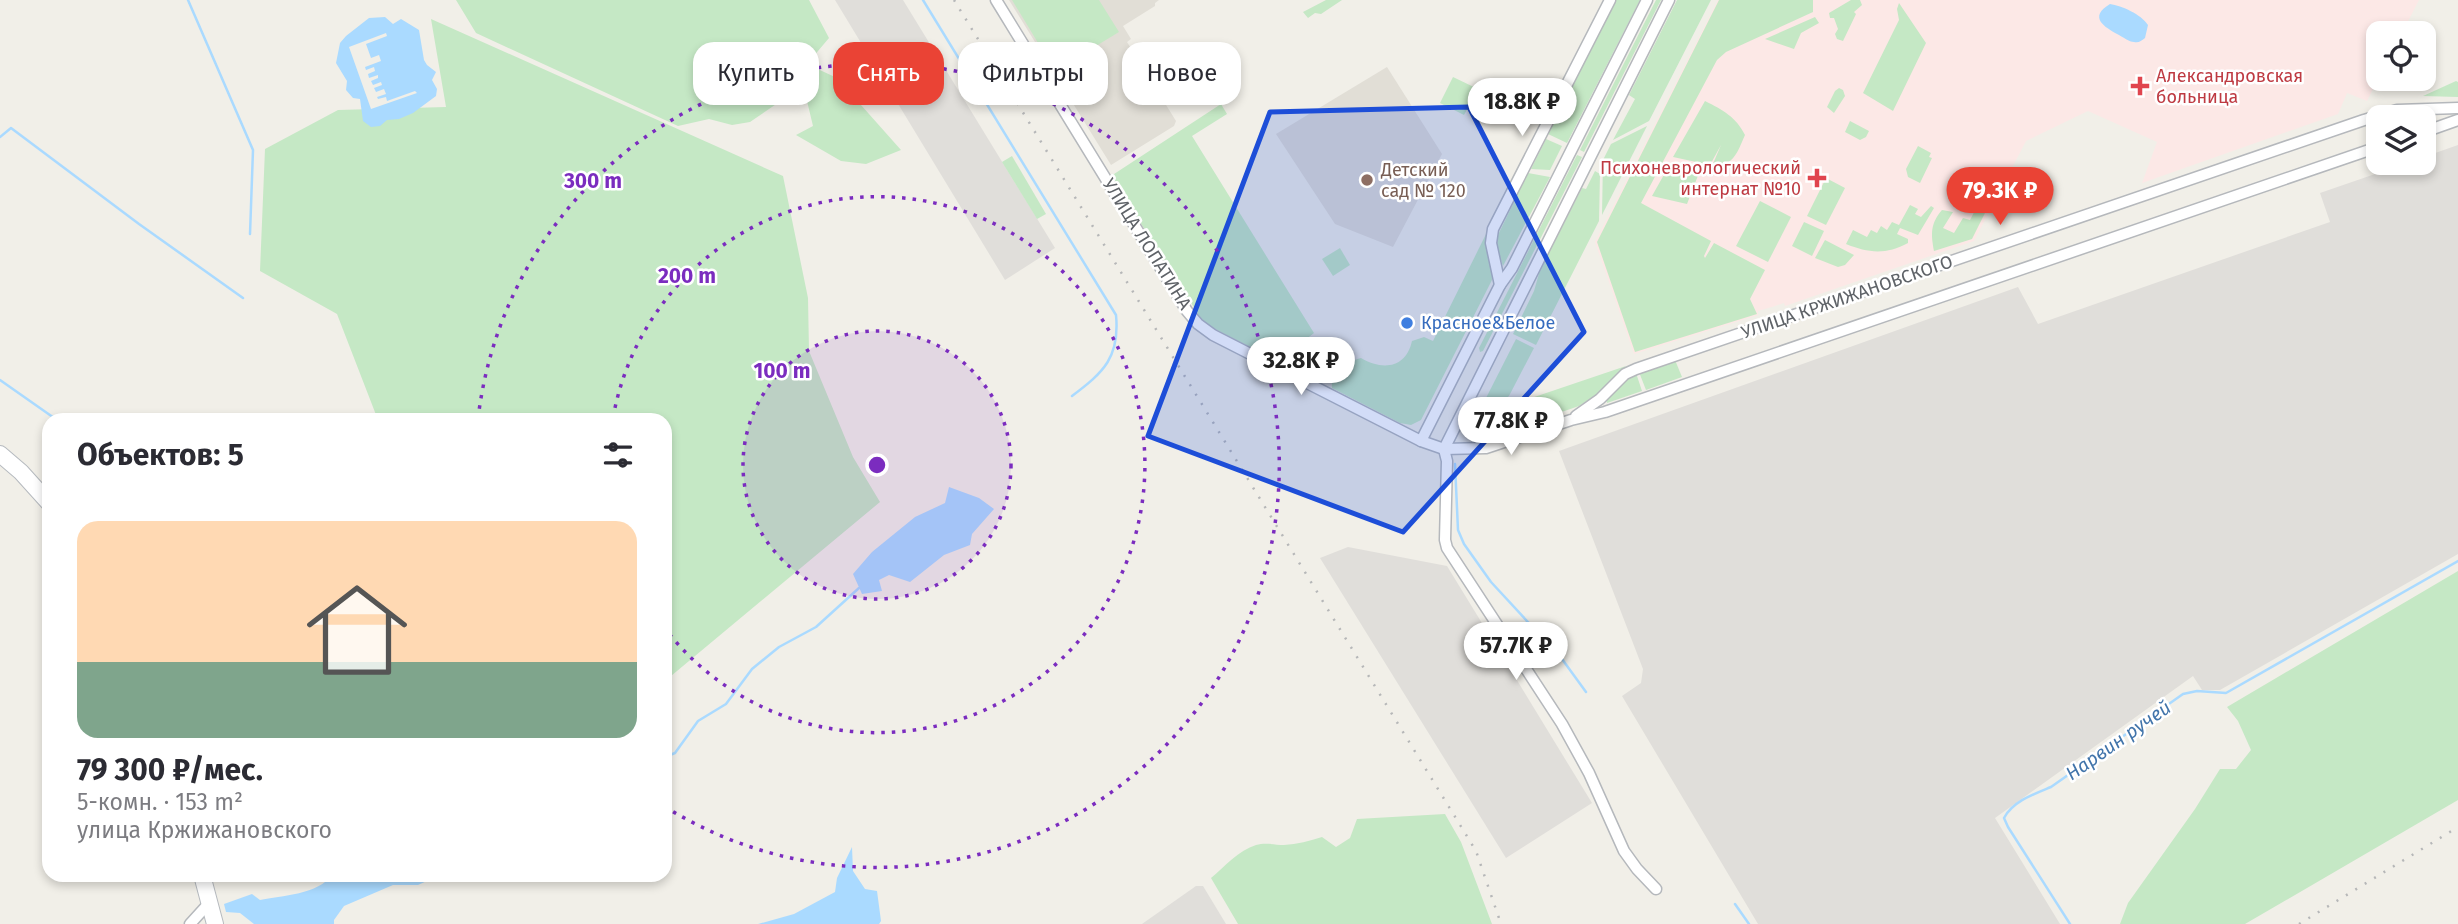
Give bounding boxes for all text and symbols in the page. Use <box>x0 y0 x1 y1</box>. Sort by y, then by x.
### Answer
map controls <box>2366 21 2436 175</box>
button: locate <box>2366 21 2436 91</box>
chip: Купить <box>693 42 819 105</box>
chip: Снять <box>833 42 944 105</box>
chip: Фильтры <box>958 42 1108 105</box>
chip: Новое <box>1122 42 1241 105</box>
place label: Александровская больница <box>2156 65 2303 108</box>
marker: Александровская больница <box>2130 76 2150 96</box>
pin: 18.8K ₽ <box>1457 78 1587 138</box>
text: 18.8K ₽ <box>1484 87 1560 115</box>
button: layers <box>2366 105 2436 175</box>
place label: Психоневрологический интернат №10 <box>1600 157 1801 200</box>
place label: Детский сад № 120 <box>1380 159 1466 202</box>
text: 300 m <box>563 168 622 194</box>
marker: Психоневрологический интернат №10 <box>1807 168 1827 188</box>
pin: 79.3K ₽ <box>1935 168 2065 227</box>
marker: Детский сад № 120 <box>1359 172 1375 188</box>
street label: УЛИЦА ЛОПАТИНА <box>1098 174 1197 314</box>
text: 79.3K ₽ <box>1963 176 2037 204</box>
street label: УЛИЦА КРЖИЖАНОВСКОГО <box>1738 250 1956 344</box>
text: 200 m <box>658 263 716 289</box>
place label: Красное&Белое <box>1421 312 1555 334</box>
marker: Красное&Белое <box>1399 315 1415 331</box>
pin: 32.8K ₽ <box>1236 338 1366 397</box>
text: 32.8K ₽ <box>1263 346 1339 374</box>
text: 100 m <box>753 358 811 384</box>
pin: 77.8K ₽ <box>1446 398 1576 457</box>
text: 77.8K ₽ <box>1474 406 1548 434</box>
icon: filters <box>599 436 637 474</box>
text: Объектов: 5 <box>77 437 244 473</box>
centre of rings <box>865 453 889 477</box>
icon: home <box>294 567 420 693</box>
pin: 57.7K ₽ <box>1451 622 1581 682</box>
text: 57.7K ₽ <box>1480 631 1552 659</box>
water label: Нарвин ручей <box>2061 696 2175 785</box>
text: 79 300 ₽/мес. <box>77 752 263 788</box>
text: 5-комн. · 153 m² <box>77 788 243 816</box>
text: улица Кржижановского <box>77 816 332 844</box>

